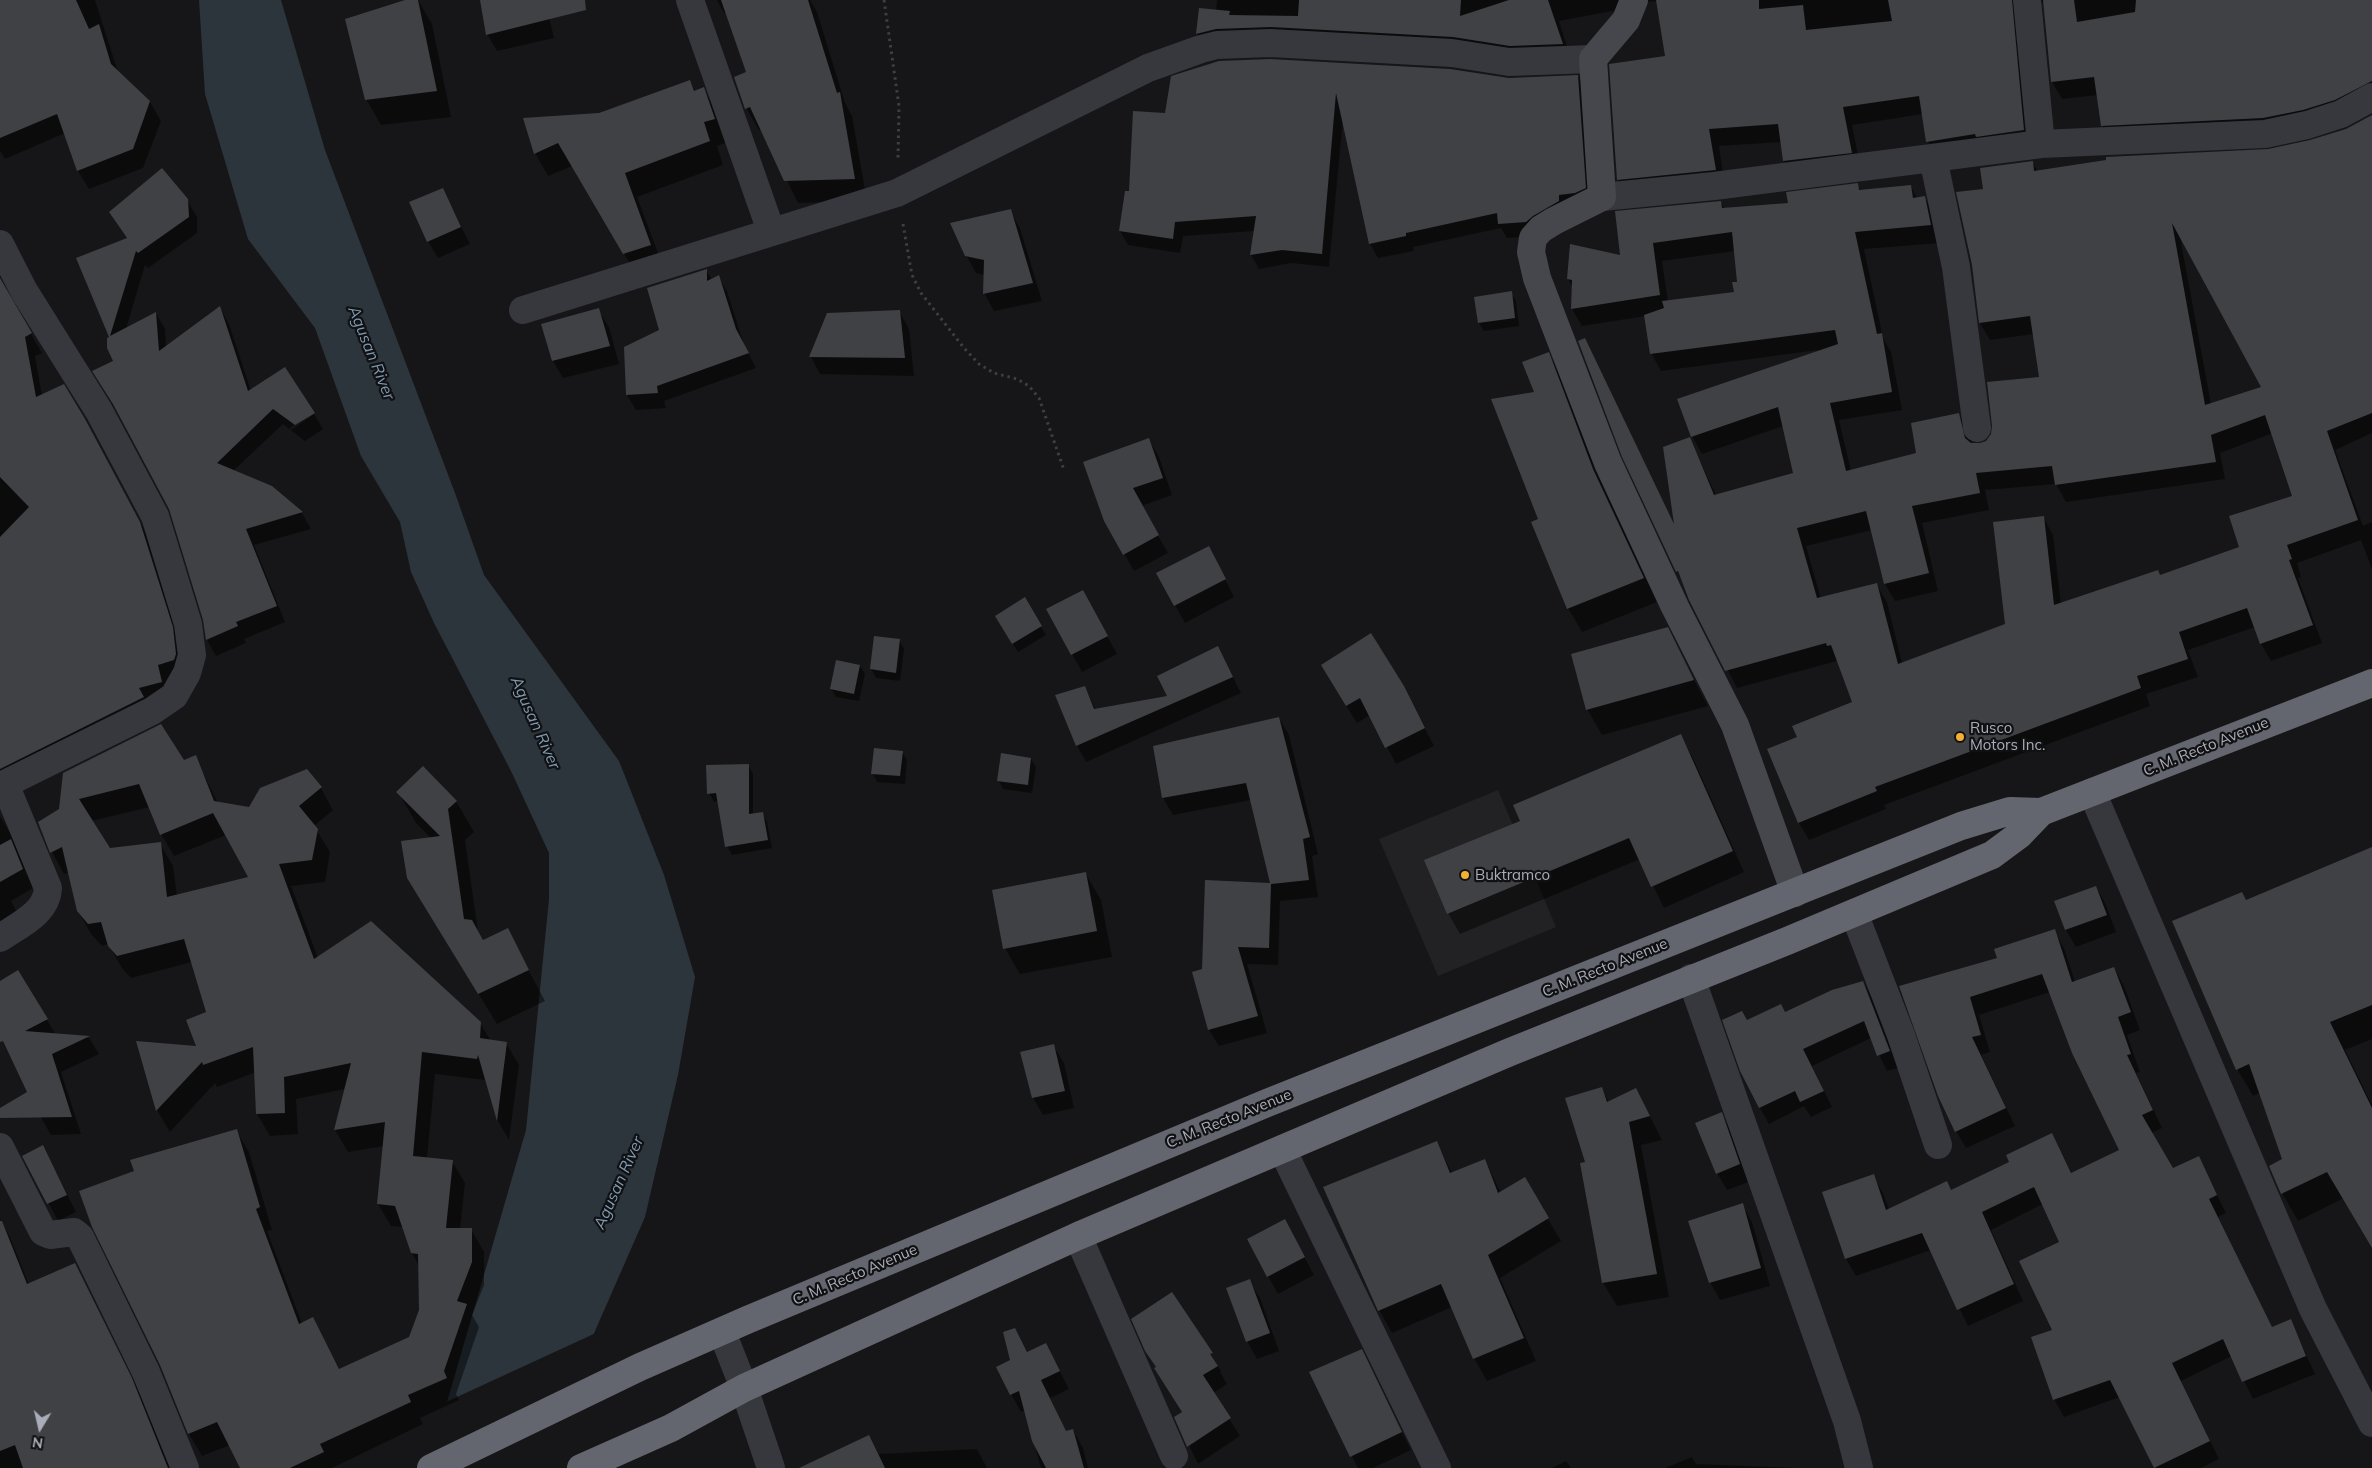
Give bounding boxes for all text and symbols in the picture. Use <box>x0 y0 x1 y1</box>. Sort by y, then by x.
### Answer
water label: Agusan River <box>343 303 399 403</box>
water label: Agusan River <box>506 674 564 772</box>
street label: C. M. Recto Avenue <box>2141 714 2271 780</box>
place label: Rusco Motors Inc. <box>1970 719 2045 754</box>
marker: Rusco Motors Inc. <box>1954 731 1966 743</box>
place label: Buktramco <box>1475 866 1550 884</box>
marker: Buktramco <box>1459 869 1471 881</box>
street label: C. M. Recto Avenue <box>1540 935 1670 1001</box>
street label: C. M. Recto Avenue <box>1164 1086 1294 1152</box>
water label: Agusan River <box>590 1134 648 1232</box>
street label: C. M. Recto Avenue <box>790 1241 920 1309</box>
north arrow <box>15 1403 65 1453</box>
text: N <box>31 1433 44 1453</box>

